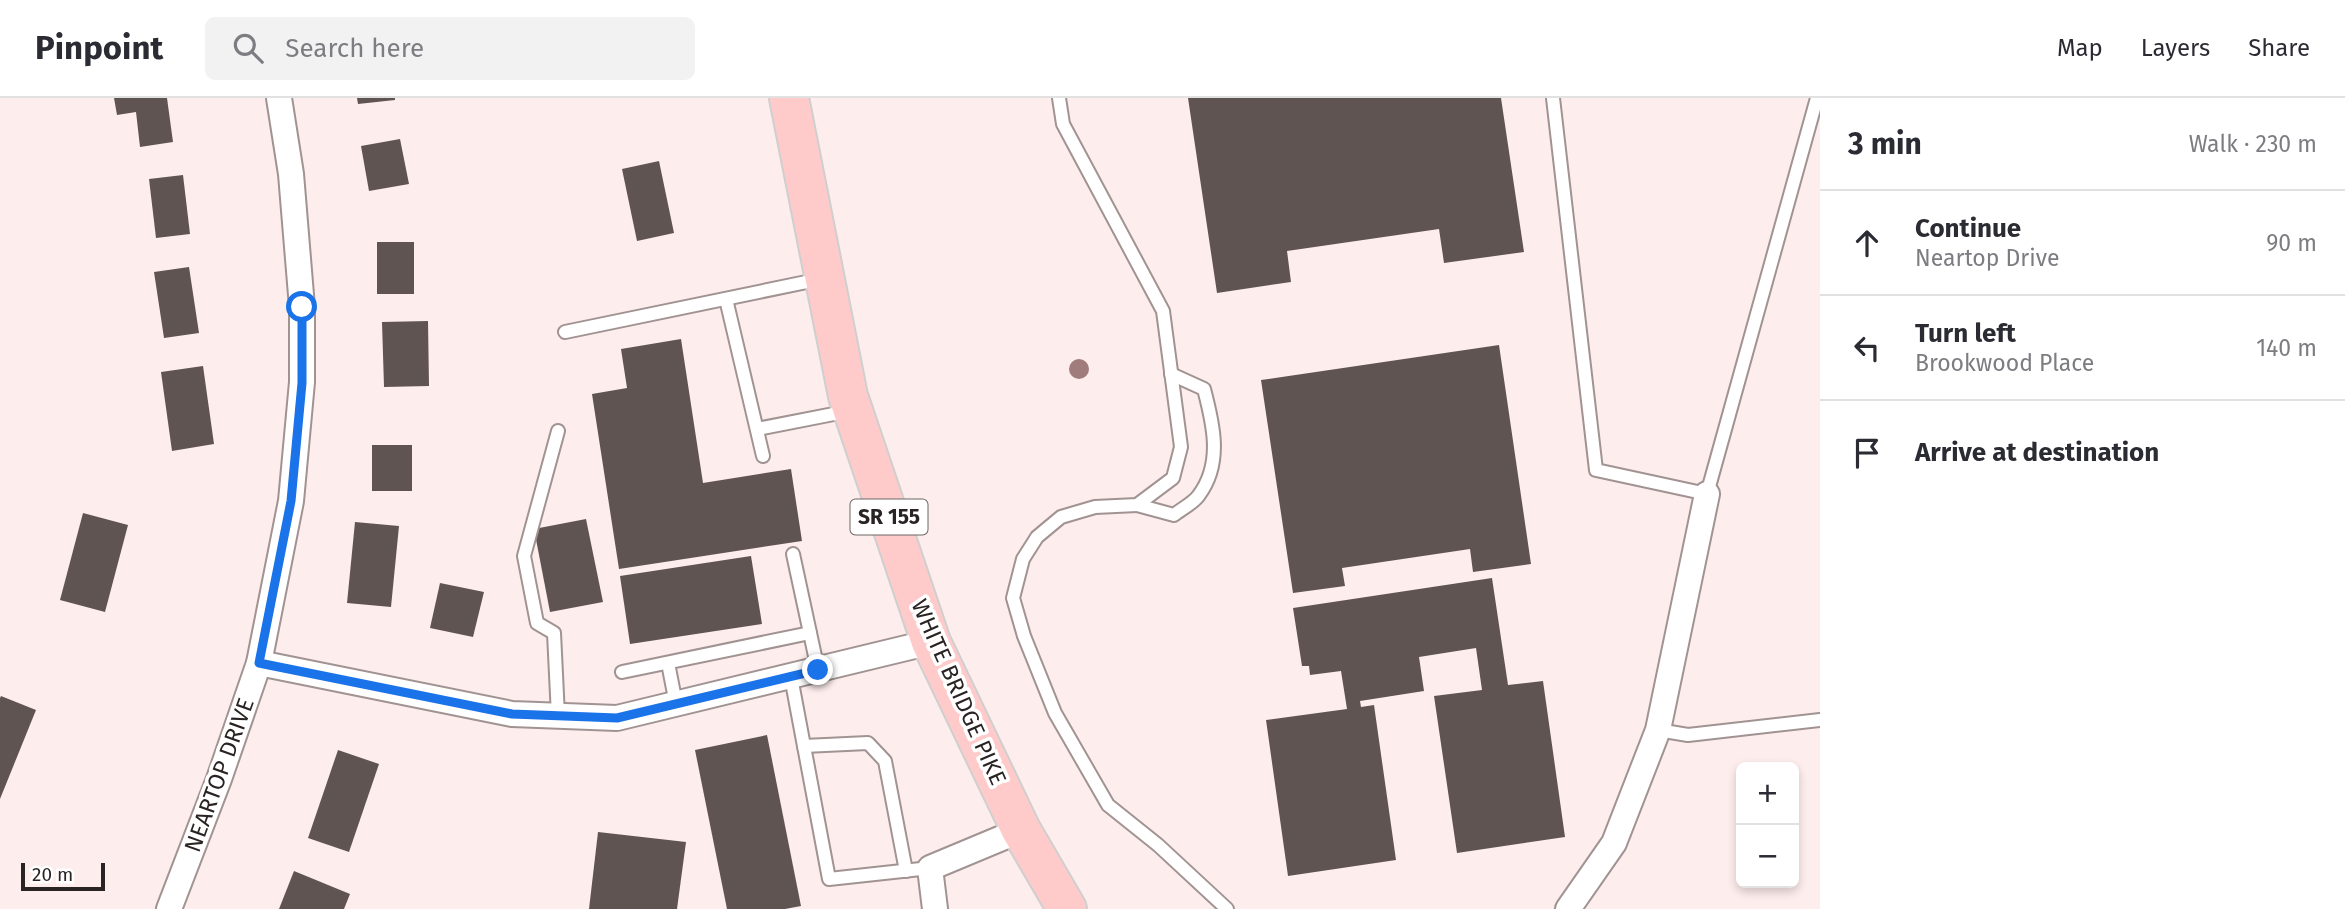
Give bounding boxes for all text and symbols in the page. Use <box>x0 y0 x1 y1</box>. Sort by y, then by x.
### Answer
search box <box>205 17 695 80</box>
text: Pinpoint <box>35 28 163 68</box>
icon: search <box>229 29 267 67</box>
text: Search here <box>285 33 424 64</box>
text: Map <box>2057 34 2103 62</box>
text: Layers <box>2141 34 2210 62</box>
text: Share <box>2248 34 2310 62</box>
text: 3 min <box>1848 126 1922 162</box>
text: Walk · 230 m <box>2189 130 2317 158</box>
text: Continue <box>1915 213 2021 244</box>
icon: ahead <box>1848 224 1886 262</box>
text: 90 m <box>2266 229 2317 257</box>
text: Neartop Drive <box>1915 244 2060 272</box>
route start <box>286 291 317 322</box>
text: Turn left <box>1915 318 2016 349</box>
icon: left <box>1848 329 1886 367</box>
text: 140 m <box>2256 334 2317 362</box>
text: Brookwood Place <box>1915 349 2094 377</box>
icon: arrive <box>1848 434 1886 472</box>
text: Arrive at destination <box>1915 437 2159 468</box>
road number: SR 155 <box>850 500 928 534</box>
street label: WHITE BRIDGE PIKE <box>906 595 1012 789</box>
route end <box>802 654 833 685</box>
street label: NEARTOP DRIVE <box>178 694 260 856</box>
map controls <box>1736 762 1799 888</box>
button: + <box>1736 762 1799 825</box>
button: − <box>1736 825 1799 888</box>
scale bar <box>21 860 105 892</box>
text: 20 m <box>32 863 73 886</box>

